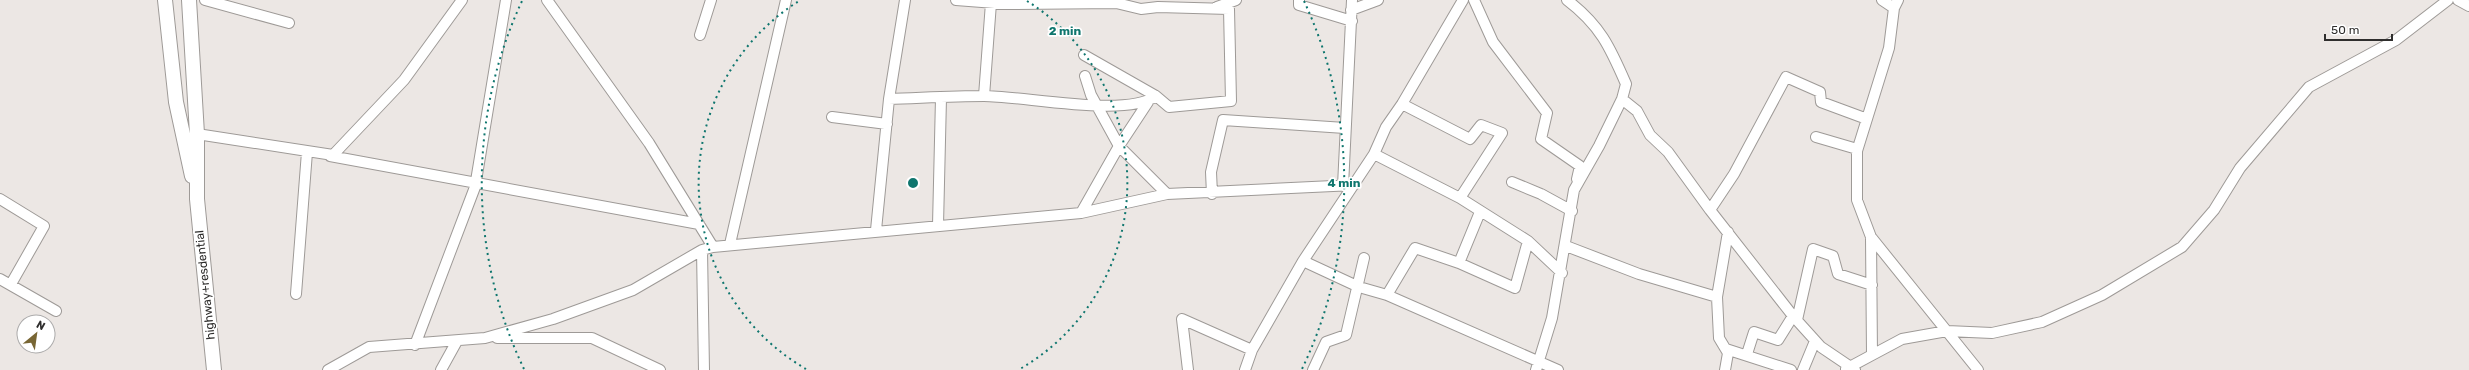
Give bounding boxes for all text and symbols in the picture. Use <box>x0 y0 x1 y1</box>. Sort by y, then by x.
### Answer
scale bar <box>2325 16 2392 42</box>
text: 50 m <box>2331 23 2359 37</box>
text: 2 min <box>1049 24 1082 38</box>
centre of rings <box>906 176 920 190</box>
text: 4 min <box>1328 176 1361 190</box>
street label: highway+resdential <box>192 229 218 340</box>
north arrow <box>16 314 56 354</box>
text: N <box>34 318 47 333</box>

